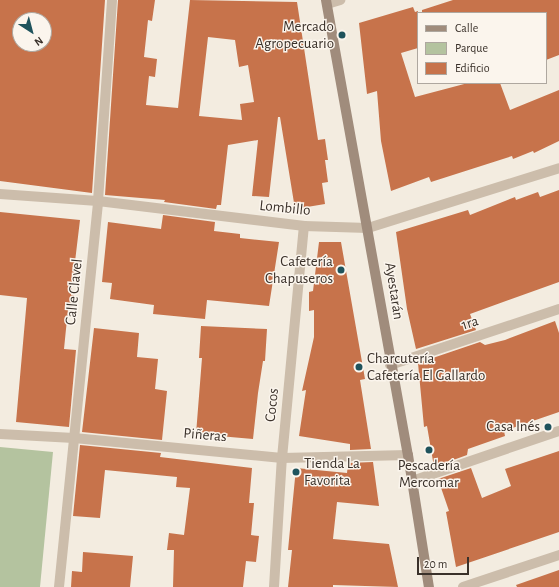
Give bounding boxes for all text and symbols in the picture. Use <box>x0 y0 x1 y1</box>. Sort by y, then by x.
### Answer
north arrow <box>12 12 52 52</box>
legend <box>417 12 547 84</box>
place label: Mercado Agropecuario <box>255 17 334 52</box>
text: Calle <box>455 22 478 34</box>
marker: Mercado Agropecuario <box>337 30 347 40</box>
text: N <box>32 35 45 48</box>
text: Parque <box>455 42 488 54</box>
text: Edificio <box>455 62 490 74</box>
street label: Lombillo <box>259 196 311 220</box>
place label: Cafetería Chapuseros <box>265 252 333 287</box>
street label: Calle Clavel <box>62 258 86 326</box>
street label: Ayestarán <box>381 261 407 321</box>
marker: Cafetería Chapuseros <box>336 265 346 275</box>
street label: 1ra <box>459 312 481 334</box>
place label: Charcutería Cafetería El Gallardo <box>367 349 485 384</box>
marker: Charcutería Cafetería El Gallardo <box>354 362 364 372</box>
street label: Cocos <box>261 387 283 423</box>
place label: Casa Inés <box>486 418 540 436</box>
marker: Casa Inés <box>543 422 553 432</box>
street label: Piñeras <box>183 424 227 446</box>
marker: Pescadería Mercomar <box>424 445 434 455</box>
place label: Tienda La Favorita <box>304 454 360 489</box>
place label: Pescadería Mercomar <box>398 456 460 491</box>
marker: Tienda La Favorita <box>291 467 301 477</box>
scale bar <box>419 549 471 575</box>
text: 20 m <box>424 558 447 570</box>

